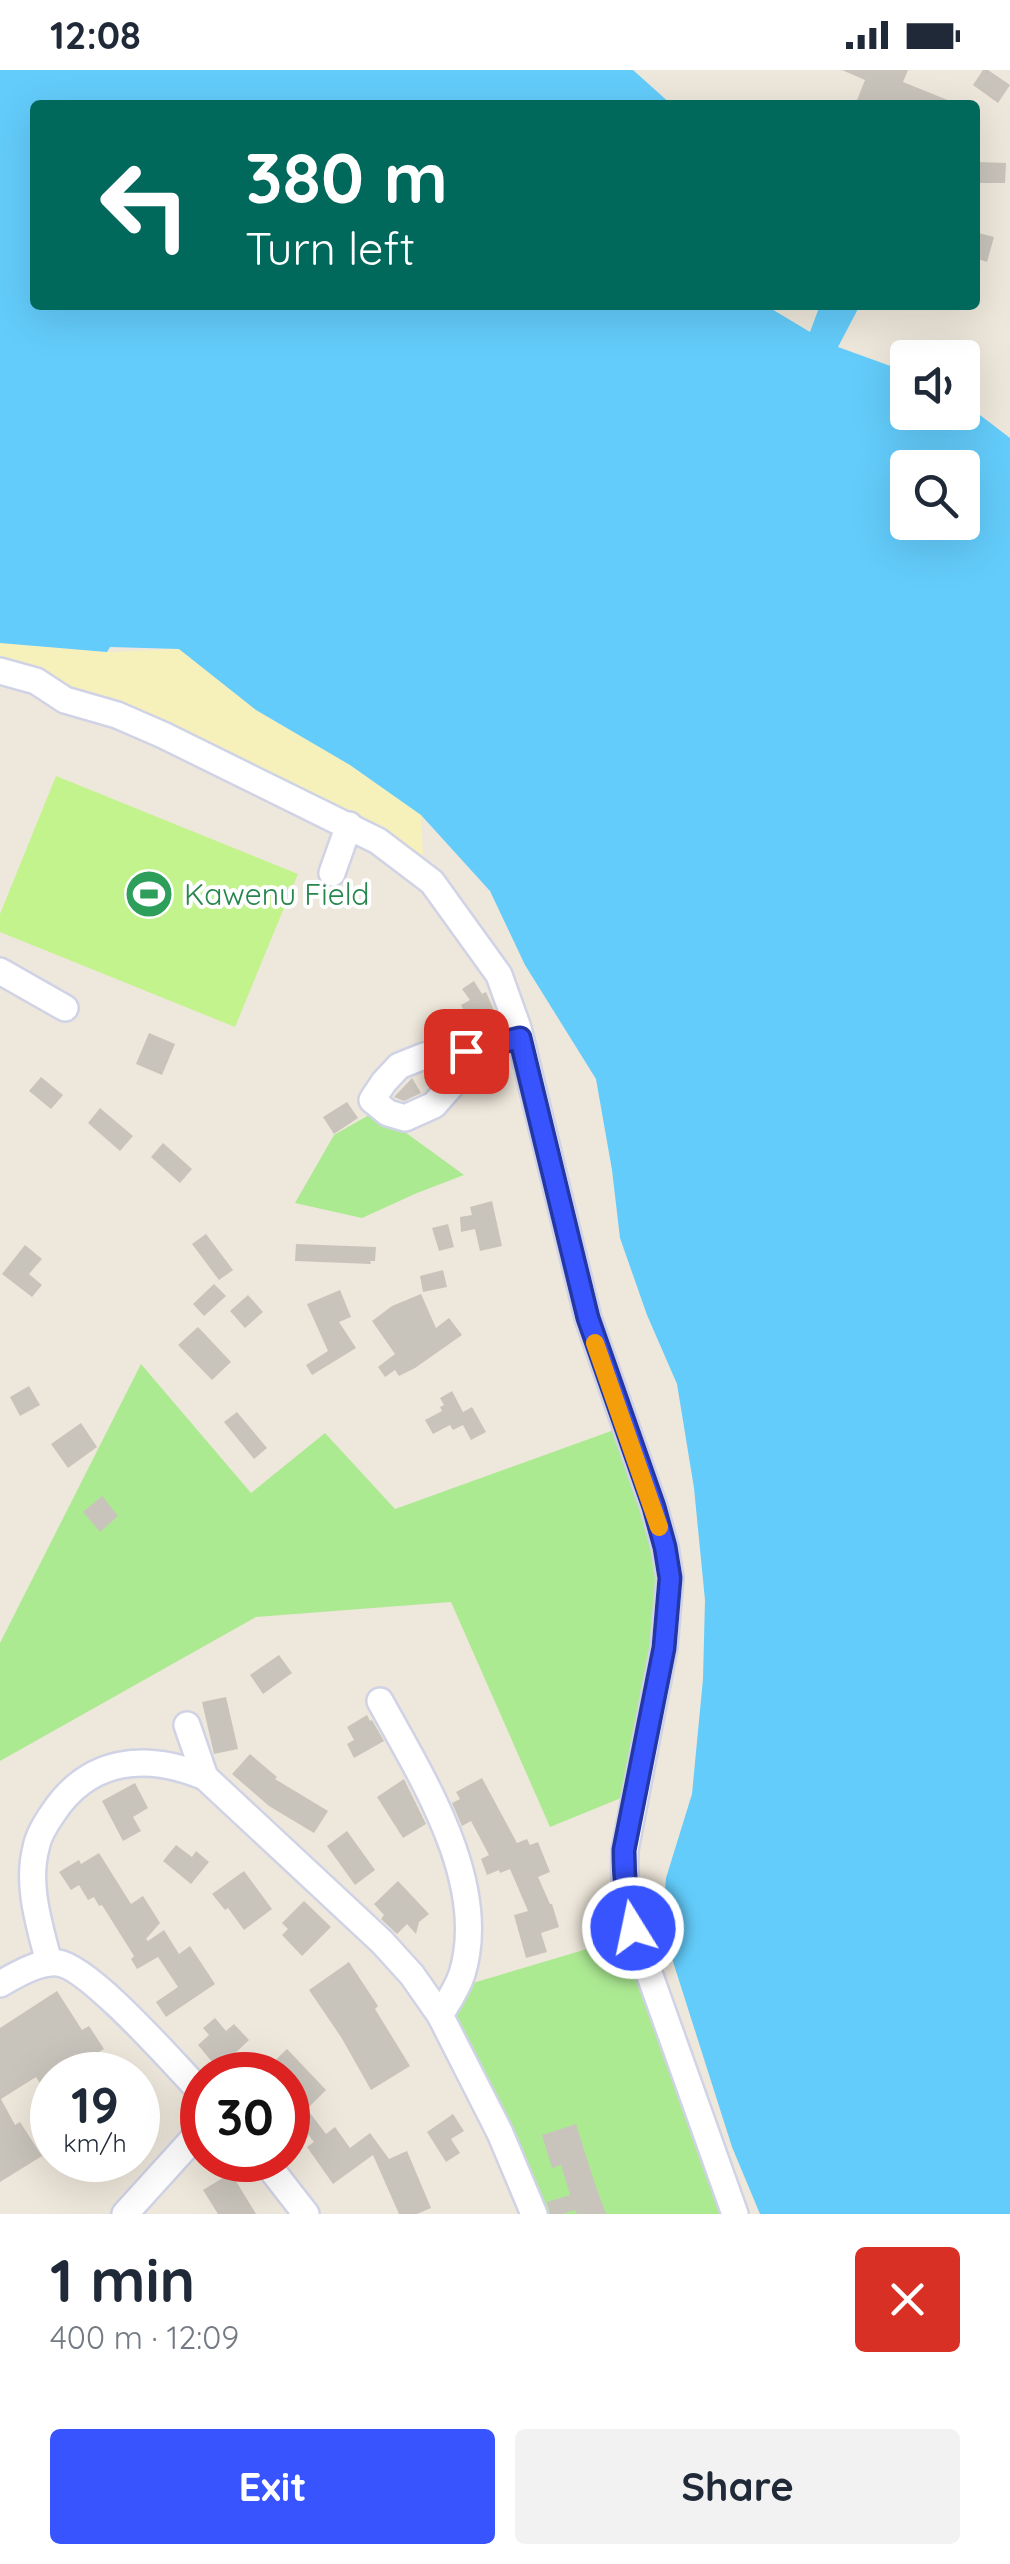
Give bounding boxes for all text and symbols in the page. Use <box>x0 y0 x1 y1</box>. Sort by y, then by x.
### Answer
text: 12:08 <box>50 11 141 59</box>
text: 380 m <box>245 133 448 221</box>
icon: left <box>80 140 210 270</box>
text: Turn left <box>245 220 415 276</box>
map controls <box>890 340 980 540</box>
button: sound <box>890 340 980 430</box>
button: search <box>890 450 980 540</box>
sports icon: Kawenu Field <box>123 868 175 920</box>
place label: Kawenu Field <box>184 875 370 913</box>
pin <box>424 1009 509 1094</box>
icon: arrive <box>439 1024 494 1079</box>
position arrow <box>581 1876 685 1980</box>
speed limit sign: 30 <box>180 2052 310 2182</box>
text: 19 <box>71 2073 119 2136</box>
text: km/h <box>63 2127 127 2158</box>
text: 1 min <box>50 2242 195 2317</box>
button: close <box>855 2247 960 2352</box>
text: 400 m · 12:09 <box>50 2317 239 2357</box>
button: Exit <box>50 2429 495 2544</box>
button: Share <box>515 2429 960 2544</box>

